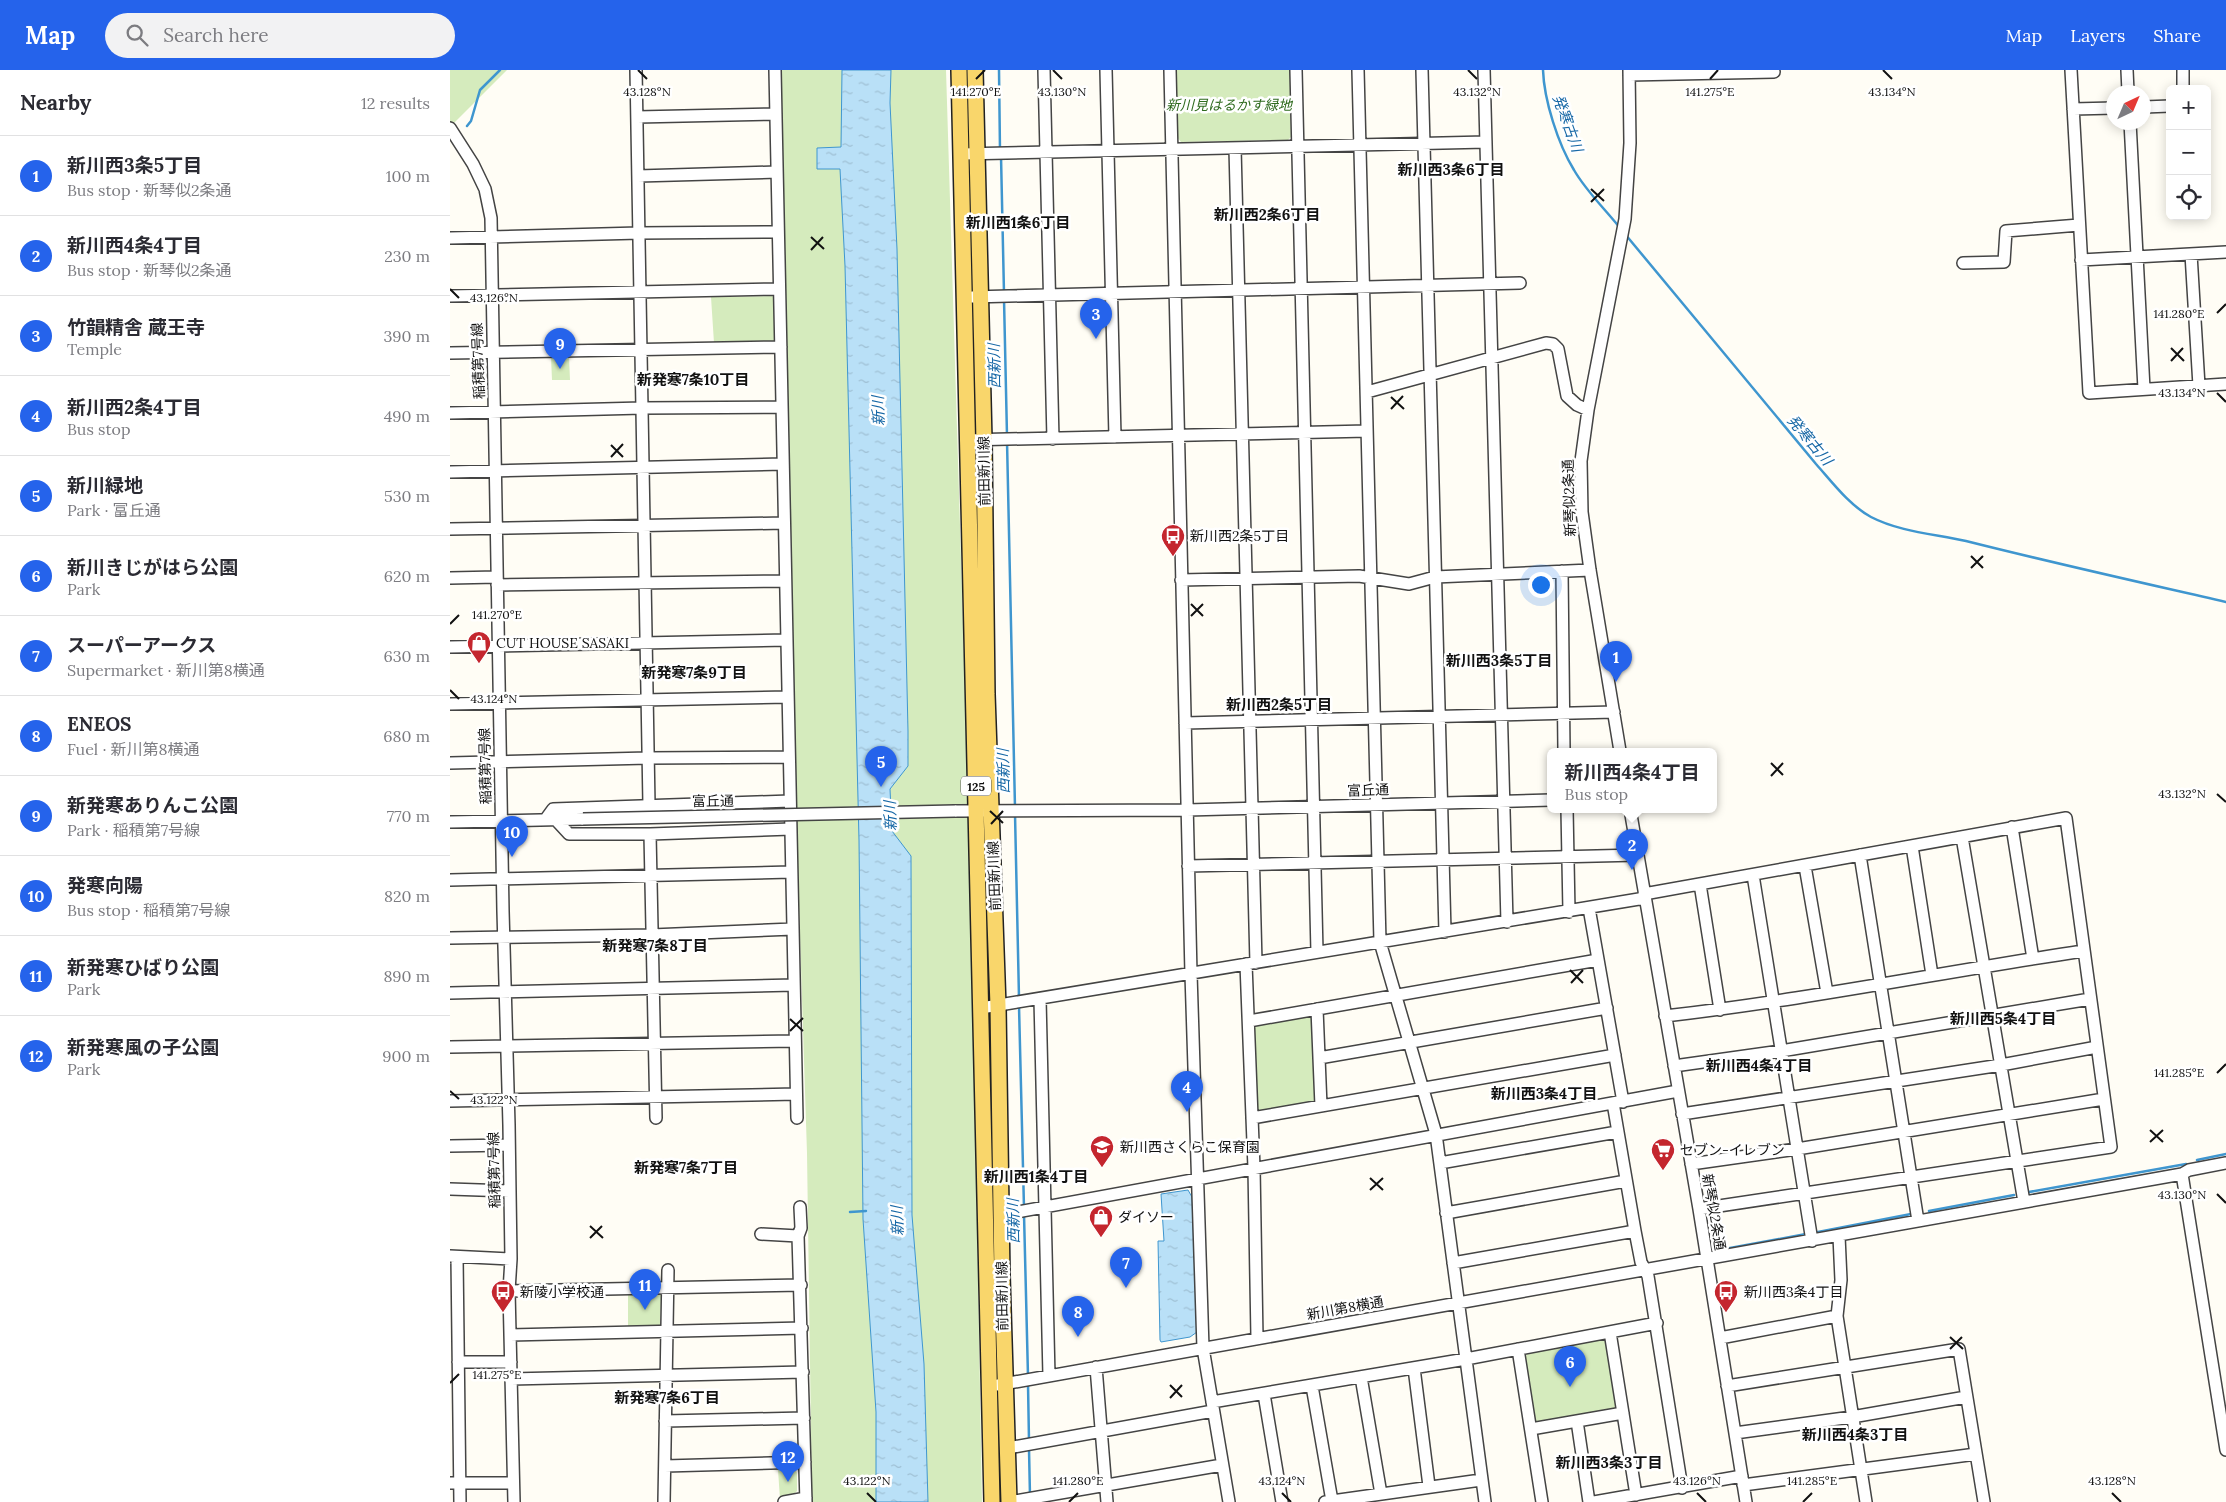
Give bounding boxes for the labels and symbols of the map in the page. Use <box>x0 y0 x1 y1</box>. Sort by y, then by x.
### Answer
text: 43.128°N <box>623 84 671 99</box>
text: 141.270°E <box>951 84 1001 99</box>
text: 43.130°N <box>1038 84 1086 99</box>
text: 43.132°N <box>1453 84 1501 99</box>
text: 141.275°E <box>1685 84 1735 99</box>
text: 43.134°N <box>1868 84 1916 99</box>
north arrow <box>2106 85 2151 130</box>
water label: 発寒古川 <box>1549 92 1588 156</box>
park label: 新川見はるかす緑地 <box>1166 96 1294 114</box>
district label: 新川西3条6丁目 <box>1397 160 1505 179</box>
district label: 新川西2条6丁目 <box>1214 205 1320 224</box>
district label: 新川西1条6丁目 <box>966 213 1070 232</box>
text: 43.126°N <box>470 290 518 305</box>
pin: 3 <box>1080 298 1112 339</box>
text: 141.280°E <box>2153 306 2205 321</box>
street label: 稲積第7号線 <box>468 322 488 400</box>
pin: 9 <box>544 328 576 369</box>
water label: 西新川 <box>984 341 1004 389</box>
district label: 新発寒7条10丁目 <box>637 370 749 389</box>
text: 43.134°N <box>2158 385 2206 400</box>
water label: 新川 <box>868 394 888 426</box>
water label: 発寒古川 <box>1783 411 1838 471</box>
street label: 前田新川線 <box>974 436 994 506</box>
street label: 新琴似2条通 <box>1559 459 1579 537</box>
bus stop icon: 新川西2条5丁目 <box>1160 523 1186 557</box>
place label: 新川西2条5丁目 <box>1190 527 1289 545</box>
your location <box>1528 572 1554 598</box>
text: 141.270°E <box>472 607 522 622</box>
shop icon: CUT HOUSE SASAKI <box>466 630 492 664</box>
place label: CUT HOUSE SASAKI <box>496 634 629 652</box>
pin: 1 <box>1600 641 1632 682</box>
district label: 新川西3条5丁目 <box>1446 651 1552 670</box>
district label: 新発寒7条9丁目 <box>641 663 747 682</box>
text: 43.124°N <box>470 691 518 706</box>
district label: 新川西2条5丁目 <box>1226 695 1332 714</box>
street label: 稲積第7号線 <box>475 728 495 804</box>
pin: 5 <box>865 746 897 787</box>
water label: 西新川 <box>993 746 1013 794</box>
road number: 125 <box>961 776 991 796</box>
street label: 富丘通 <box>1347 780 1389 800</box>
text: 43.132°N <box>2158 786 2206 801</box>
street label: 富丘通 <box>692 792 734 810</box>
water label: 新川 <box>880 799 900 831</box>
pin: 10 <box>496 816 528 857</box>
pin: 2 <box>1616 829 1648 870</box>
street label: 前田新川線 <box>984 841 1004 911</box>
district label: 新発寒7条8丁目 <box>602 936 708 955</box>
district label: 新川西5条4丁目 <box>1950 1009 2056 1028</box>
district label: 新川西4条4丁目 <box>1706 1056 1812 1075</box>
text: 141.285°E <box>2154 1065 2204 1080</box>
pin: 4 <box>1171 1071 1203 1112</box>
district label: 新川西3条4丁目 <box>1491 1084 1597 1103</box>
text: 43.122°N <box>470 1092 518 1107</box>
street label: 稲積第7号線 <box>484 1132 504 1208</box>
school or university icon: 新川西さくらこ保育園 <box>1089 1134 1115 1168</box>
supermarket icon: セブン-イレブン <box>1650 1137 1676 1171</box>
place label: 新川西さくらこ保育園 <box>1120 1138 1260 1156</box>
place label: セブン-イレブン <box>1680 1141 1785 1159</box>
district label: 新発寒7条7丁目 <box>634 1158 738 1177</box>
district label: 新川西1条4丁目 <box>984 1167 1088 1186</box>
street label: 新琴似2条通 <box>1698 1172 1730 1252</box>
text: 43.130°N <box>2158 1187 2206 1202</box>
water label: 西新川 <box>1003 1196 1023 1244</box>
water label: 新川 <box>887 1204 907 1236</box>
shop icon: ダイソー <box>1088 1204 1114 1238</box>
place label: ダイソー <box>1118 1208 1174 1226</box>
pin: 7 <box>1110 1247 1142 1288</box>
street label: 前田新川線 <box>992 1261 1012 1331</box>
pin: 11 <box>629 1269 661 1310</box>
bus stop icon: 新陵小学校通 <box>490 1279 516 1313</box>
bus stop icon: 新川西3条4丁目 <box>1713 1279 1739 1313</box>
place label: 新陵小学校通 <box>520 1283 604 1301</box>
place label: 新川西3条4丁目 <box>1744 1283 1843 1301</box>
street label: 新川第8横通 <box>1305 1292 1385 1324</box>
pin: 8 <box>1062 1296 1094 1337</box>
pin: 6 <box>1554 1346 1586 1387</box>
text: 141.275°E <box>472 1367 522 1382</box>
district label: 新発寒7条6丁目 <box>614 1388 720 1407</box>
district label: 新川西4条3丁目 <box>1802 1425 1908 1444</box>
pin: 12 <box>772 1441 804 1482</box>
district label: 新川西3条3丁目 <box>1556 1453 1662 1472</box>
text: 43.122°N <box>843 1473 891 1488</box>
text: 141.280°E <box>1052 1473 1104 1488</box>
text: 43.124°N <box>1258 1473 1306 1488</box>
text: 43.126°N <box>1673 1473 1721 1488</box>
text: 141.285°E <box>1787 1473 1837 1488</box>
text: 43.128°N <box>2088 1473 2136 1488</box>

